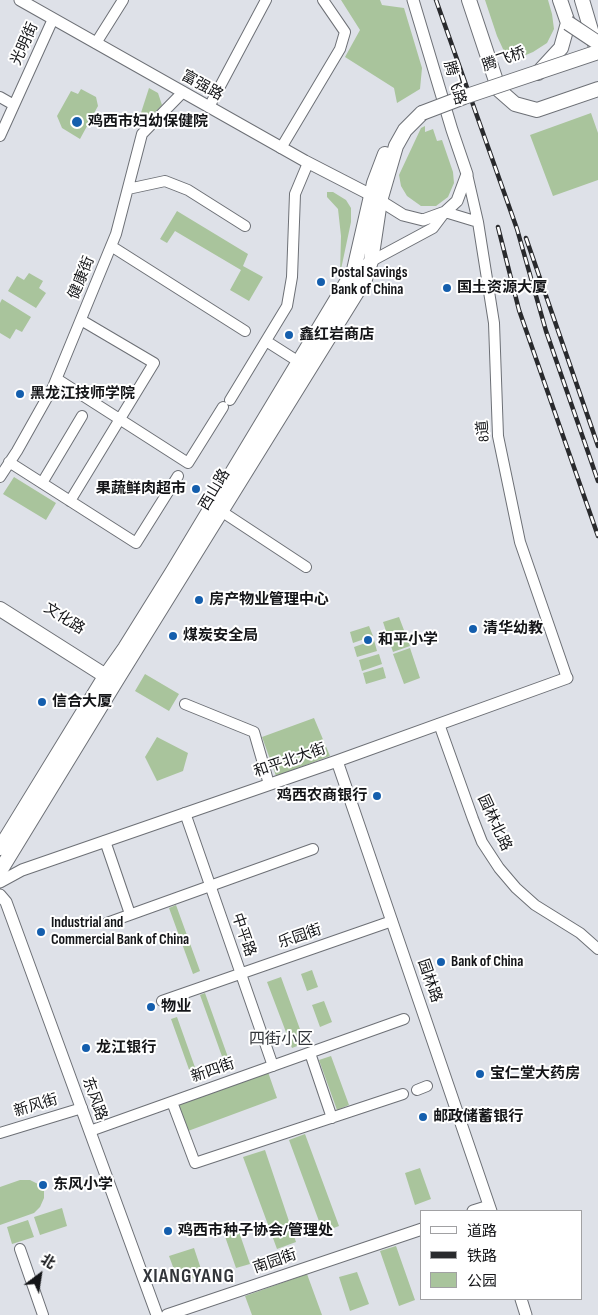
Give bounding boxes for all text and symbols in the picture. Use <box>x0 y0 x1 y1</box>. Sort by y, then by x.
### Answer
street label: 光明街 <box>8 20 42 68</box>
street label: 腾飞桥 <box>480 44 528 76</box>
street label: 腾飞路 <box>439 59 469 107</box>
street label: 富强路 <box>178 67 226 105</box>
place label: 鸡西市妇幼保健院 <box>88 113 208 131</box>
marker: 鸡西市妇幼保健院 <box>70 115 84 129</box>
street label: 健康街 <box>65 254 99 302</box>
place label: Postal Savings Bank of China <box>331 264 407 299</box>
marker: Postal Savings Bank of China <box>315 276 327 288</box>
place label: 国土资源大厦 <box>457 279 547 297</box>
marker: 国土资源大厦 <box>441 282 453 294</box>
place label: 鑫红岩商店 <box>299 326 374 344</box>
marker: 鑫红岩商店 <box>283 329 295 341</box>
place label: 黑龙江技师学院 <box>30 385 135 403</box>
marker: 黑龙江技师学院 <box>14 388 26 400</box>
street label: 8道 <box>474 419 494 443</box>
street label: 西山路 <box>196 466 234 514</box>
place label: 果蔬鲜肉超市 <box>96 480 186 498</box>
marker: 果蔬鲜肉超市 <box>190 483 202 495</box>
place label: 房产物业管理中心 <box>209 591 329 609</box>
marker: 房产物业管理中心 <box>193 594 205 606</box>
street label: 文化路 <box>40 599 88 639</box>
place label: 清华幼教 <box>483 620 543 638</box>
marker: 清华幼教 <box>467 623 479 635</box>
place label: 煤炭安全局 <box>183 627 258 645</box>
marker: 煤炭安全局 <box>167 630 179 642</box>
place label: 和平小学 <box>378 631 438 649</box>
marker: 和平小学 <box>362 634 374 646</box>
place label: 信合大厦 <box>52 693 112 711</box>
marker: 信合大厦 <box>36 696 48 708</box>
street label: 和平北大街 <box>252 740 328 782</box>
place label: 鸡西农商银行 <box>277 787 367 805</box>
marker: 鸡西农商银行 <box>371 790 383 802</box>
street label: 园林北路 <box>473 792 515 854</box>
street label: 中平路 <box>227 911 259 959</box>
place label: Industrial and Commercial Bank of China <box>51 914 189 949</box>
street label: 乐园街 <box>276 921 324 953</box>
marker: Industrial and Commercial Bank of China <box>35 926 47 938</box>
place label: Bank of China <box>451 953 523 971</box>
marker: Bank of China <box>435 956 447 968</box>
street label: 园林路 <box>413 957 445 1005</box>
place label: 物业 <box>161 998 191 1016</box>
marker: 物业 <box>145 1001 157 1013</box>
district label: 四街小区 <box>249 1030 313 1050</box>
place label: 龙江银行 <box>96 1039 156 1057</box>
marker: 龙江银行 <box>80 1042 92 1054</box>
street label: 新四街 <box>189 1055 237 1087</box>
place label: 宝仁堂大药房 <box>490 1065 580 1083</box>
marker: 宝仁堂大药房 <box>474 1068 486 1080</box>
street label: 东风路 <box>78 1075 110 1123</box>
street label: 新风街 <box>12 1091 60 1121</box>
place label: 邮政储蓄银行 <box>433 1108 523 1126</box>
marker: 邮政储蓄银行 <box>417 1111 429 1123</box>
place label: 东风小学 <box>53 1176 113 1194</box>
marker: 东风小学 <box>37 1179 49 1191</box>
legend <box>420 1210 583 1300</box>
place label: 鸡西市种子协会/管理处 <box>178 1222 333 1240</box>
text: 道路 <box>467 1222 497 1241</box>
marker: 鸡西市种子协会/管理处 <box>162 1225 174 1237</box>
street label: 南园街 <box>251 1246 299 1278</box>
text: 铁路 <box>467 1247 497 1266</box>
north arrow <box>15 1250 65 1300</box>
text: 北 <box>38 1251 58 1273</box>
district label: XIANGYANG <box>142 1265 236 1289</box>
text: 公园 <box>467 1272 497 1291</box>

